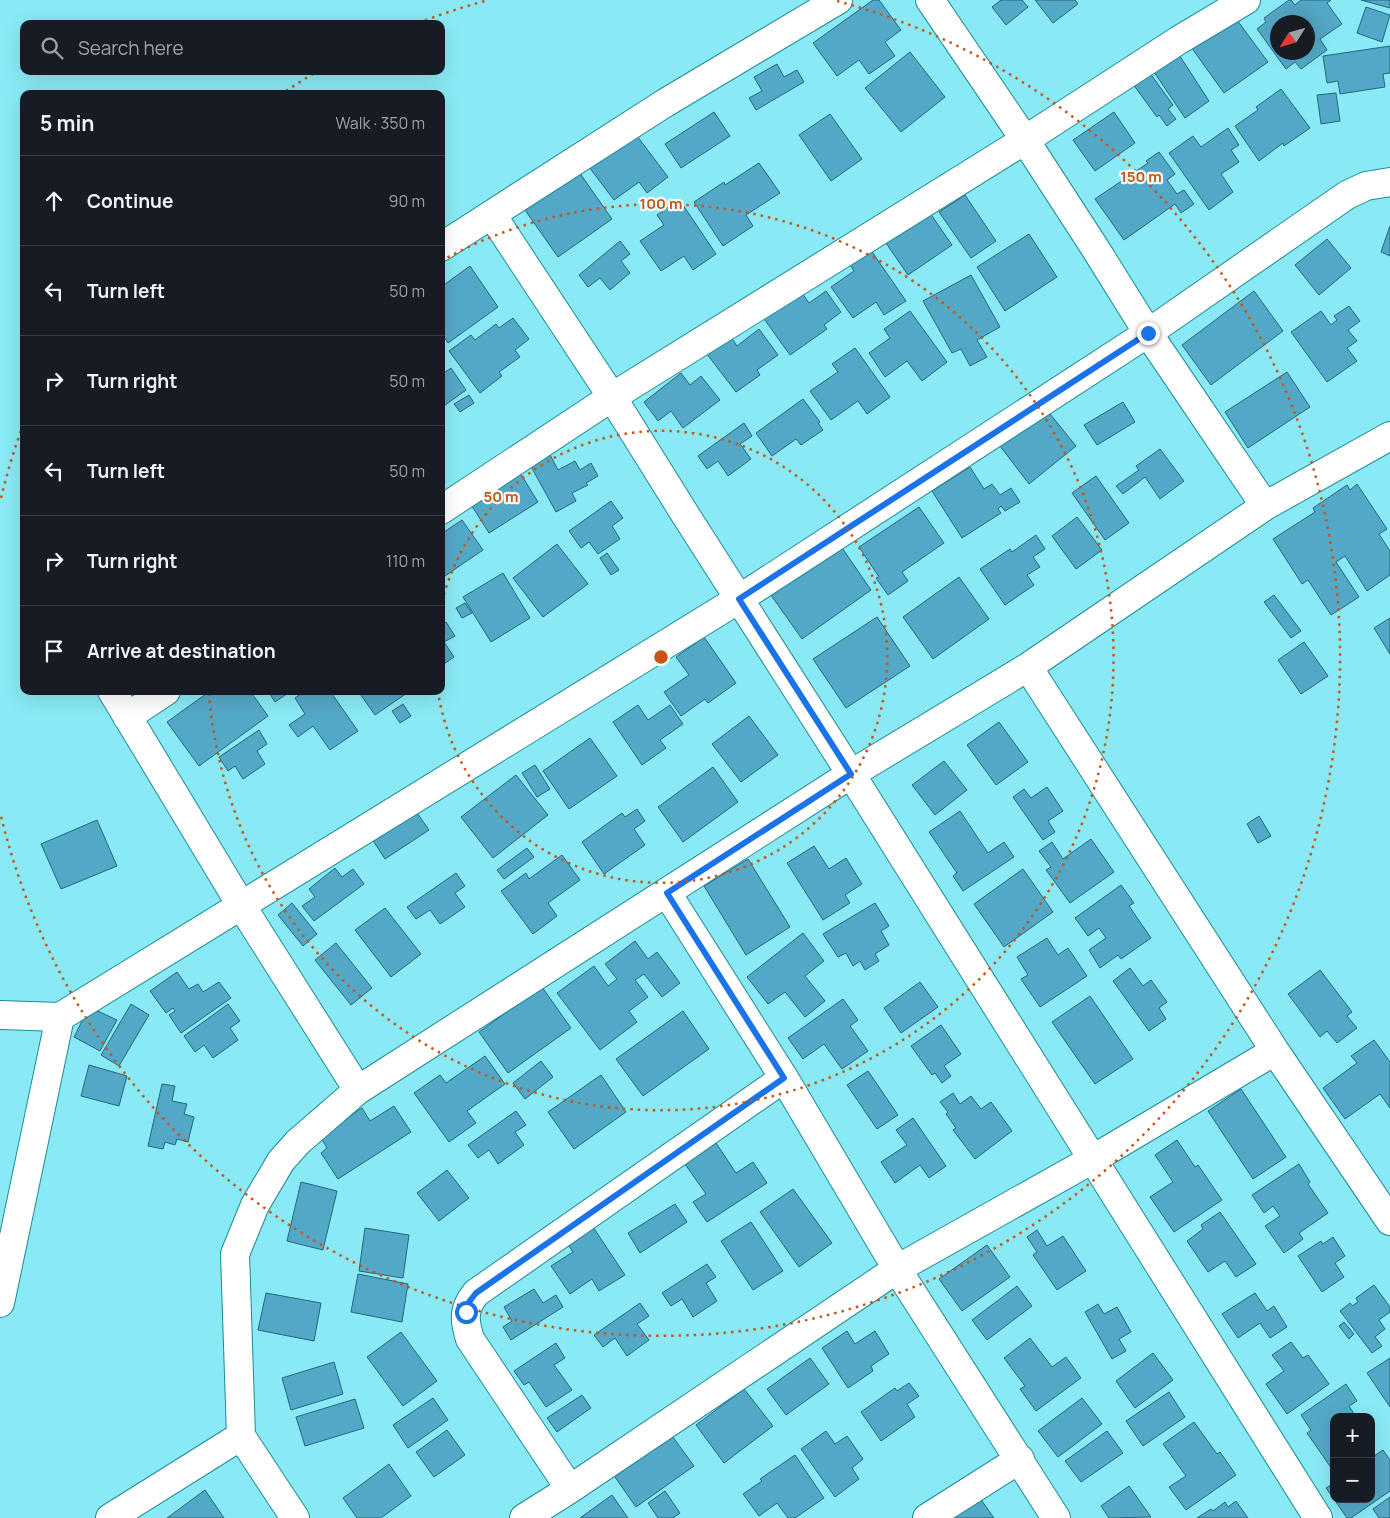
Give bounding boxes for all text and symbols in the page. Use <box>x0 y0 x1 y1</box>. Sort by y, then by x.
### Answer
north arrow <box>1270 15 1315 60</box>
search box <box>20 20 445 75</box>
icon: search <box>38 34 66 62</box>
text: Search here <box>78 35 184 61</box>
text: 5 min <box>40 109 94 137</box>
text: Walk · 350 m <box>336 112 425 134</box>
text: 150 m <box>1120 166 1162 187</box>
icon: ahead <box>40 187 68 215</box>
text: Continue <box>87 188 173 214</box>
text: 90 m <box>389 190 425 212</box>
text: 100 m <box>640 193 682 214</box>
icon: left <box>40 277 68 305</box>
text: Turn left <box>87 278 165 304</box>
text: 50 m <box>389 280 425 302</box>
route end <box>1137 322 1160 345</box>
icon: right <box>40 367 68 395</box>
text: Turn right <box>87 368 177 394</box>
text: 50 m <box>389 370 425 392</box>
icon: left <box>40 457 68 485</box>
text: Turn left <box>87 458 165 484</box>
text: 50 m <box>389 460 425 482</box>
text: 50 m <box>483 486 519 507</box>
icon: right <box>40 547 68 575</box>
text: Turn right <box>87 548 177 574</box>
text: 110 m <box>386 550 425 572</box>
icon: arrive <box>40 637 68 665</box>
text: Arrive at destination <box>87 638 276 664</box>
centre of rings <box>652 648 670 666</box>
route start <box>455 1301 478 1324</box>
map controls <box>1330 1413 1375 1503</box>
button: + <box>1330 1413 1375 1458</box>
button: − <box>1330 1458 1375 1503</box>

